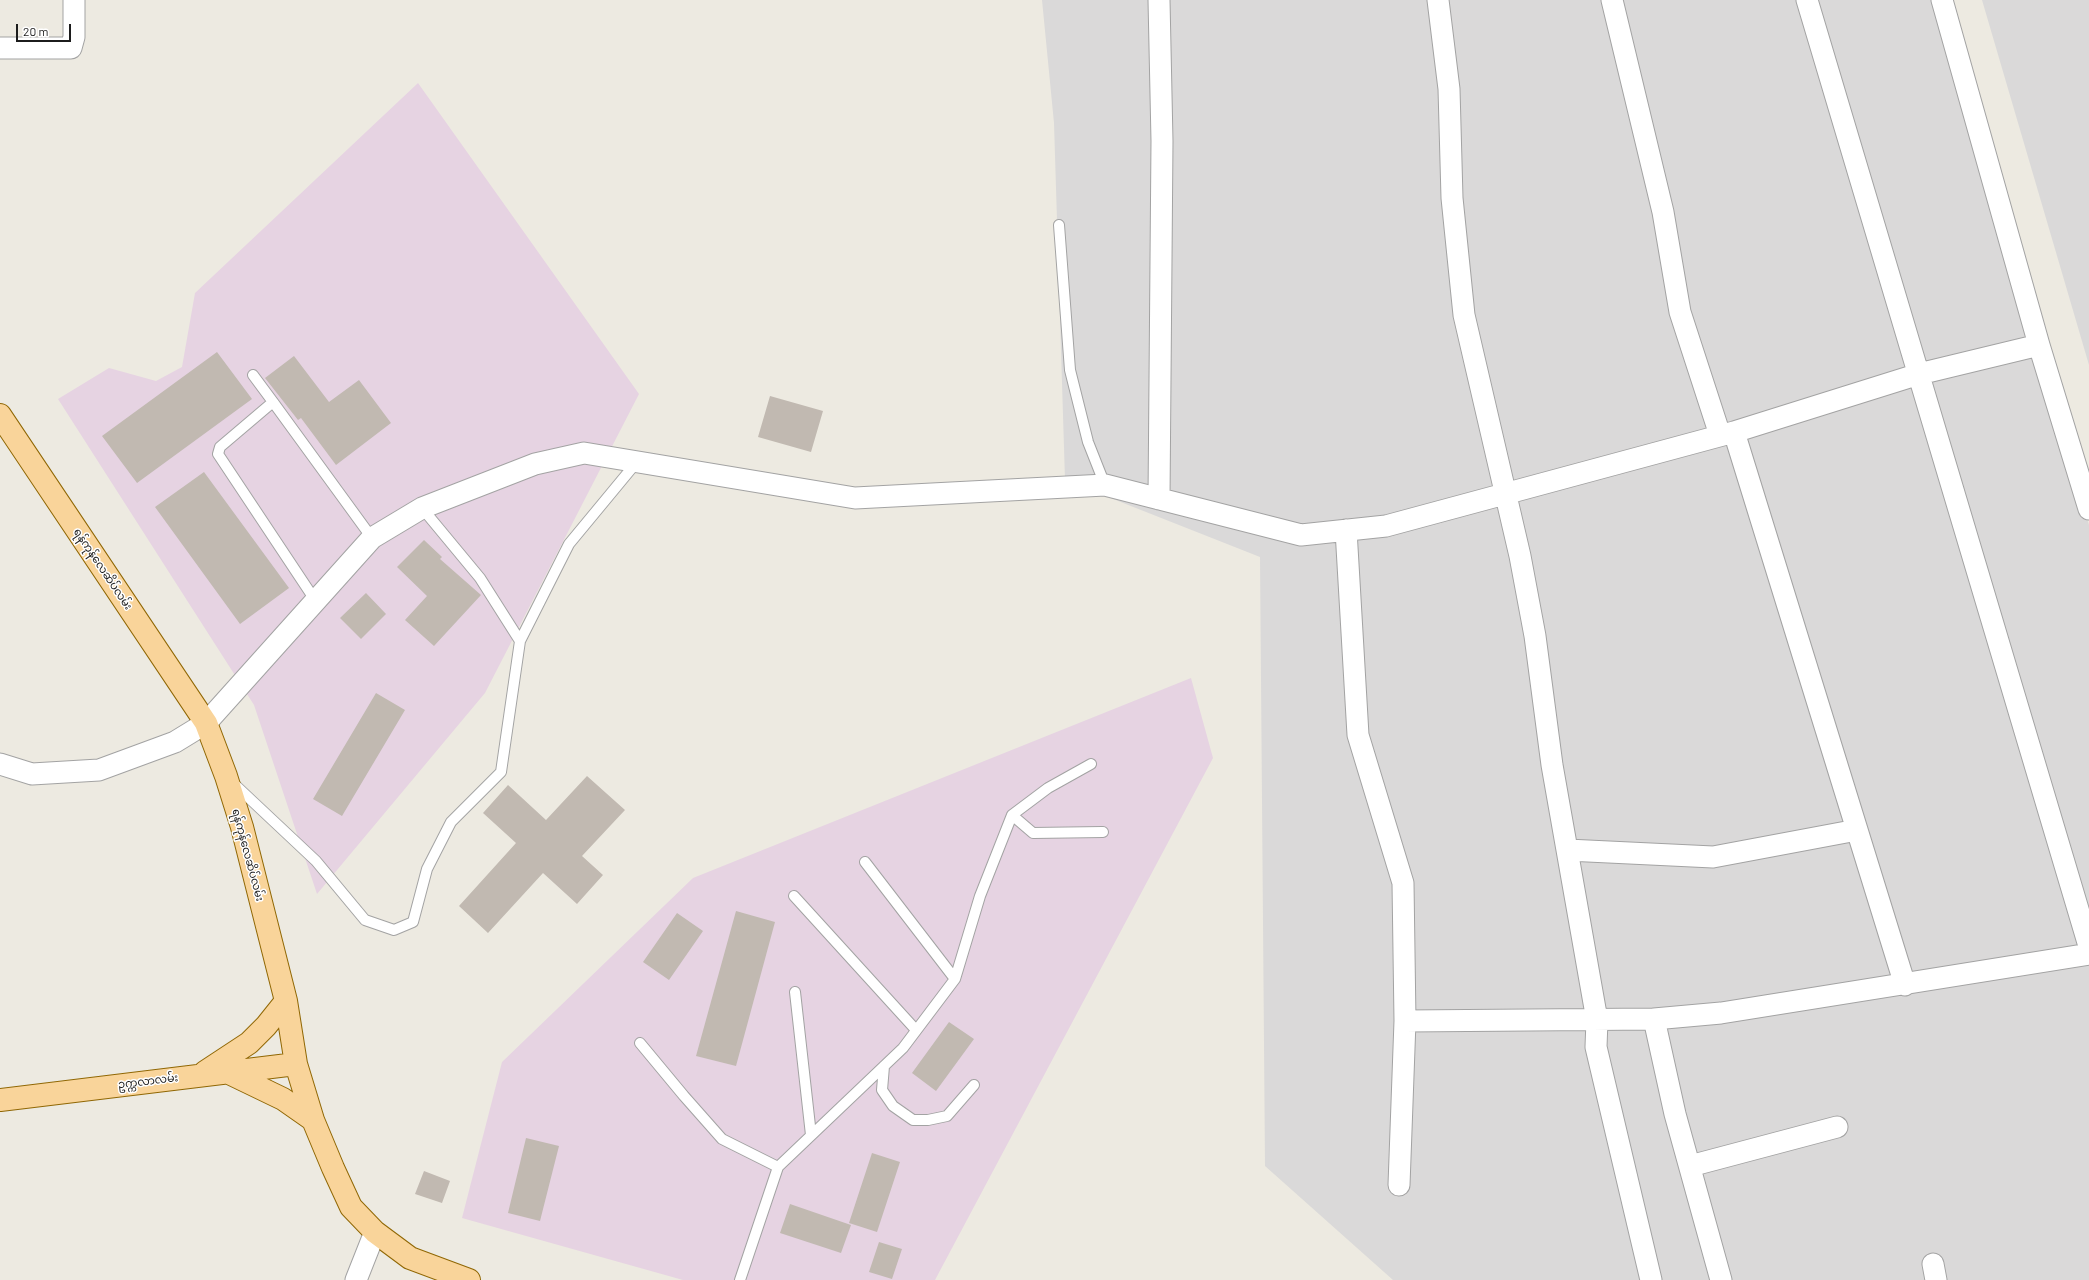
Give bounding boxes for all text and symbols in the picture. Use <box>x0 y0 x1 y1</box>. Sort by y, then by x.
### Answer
scale bar <box>18 16 73 42</box>
text: 20 m <box>23 24 49 38</box>
street label: ရန်ကုန်လေဆိပ်လမ်း <box>71 526 135 612</box>
street label: ရန်ကုန်လေဆိပ်လမ်း <box>229 807 267 903</box>
street label: ဥက္ကလာလမ်း <box>117 1071 179 1091</box>

